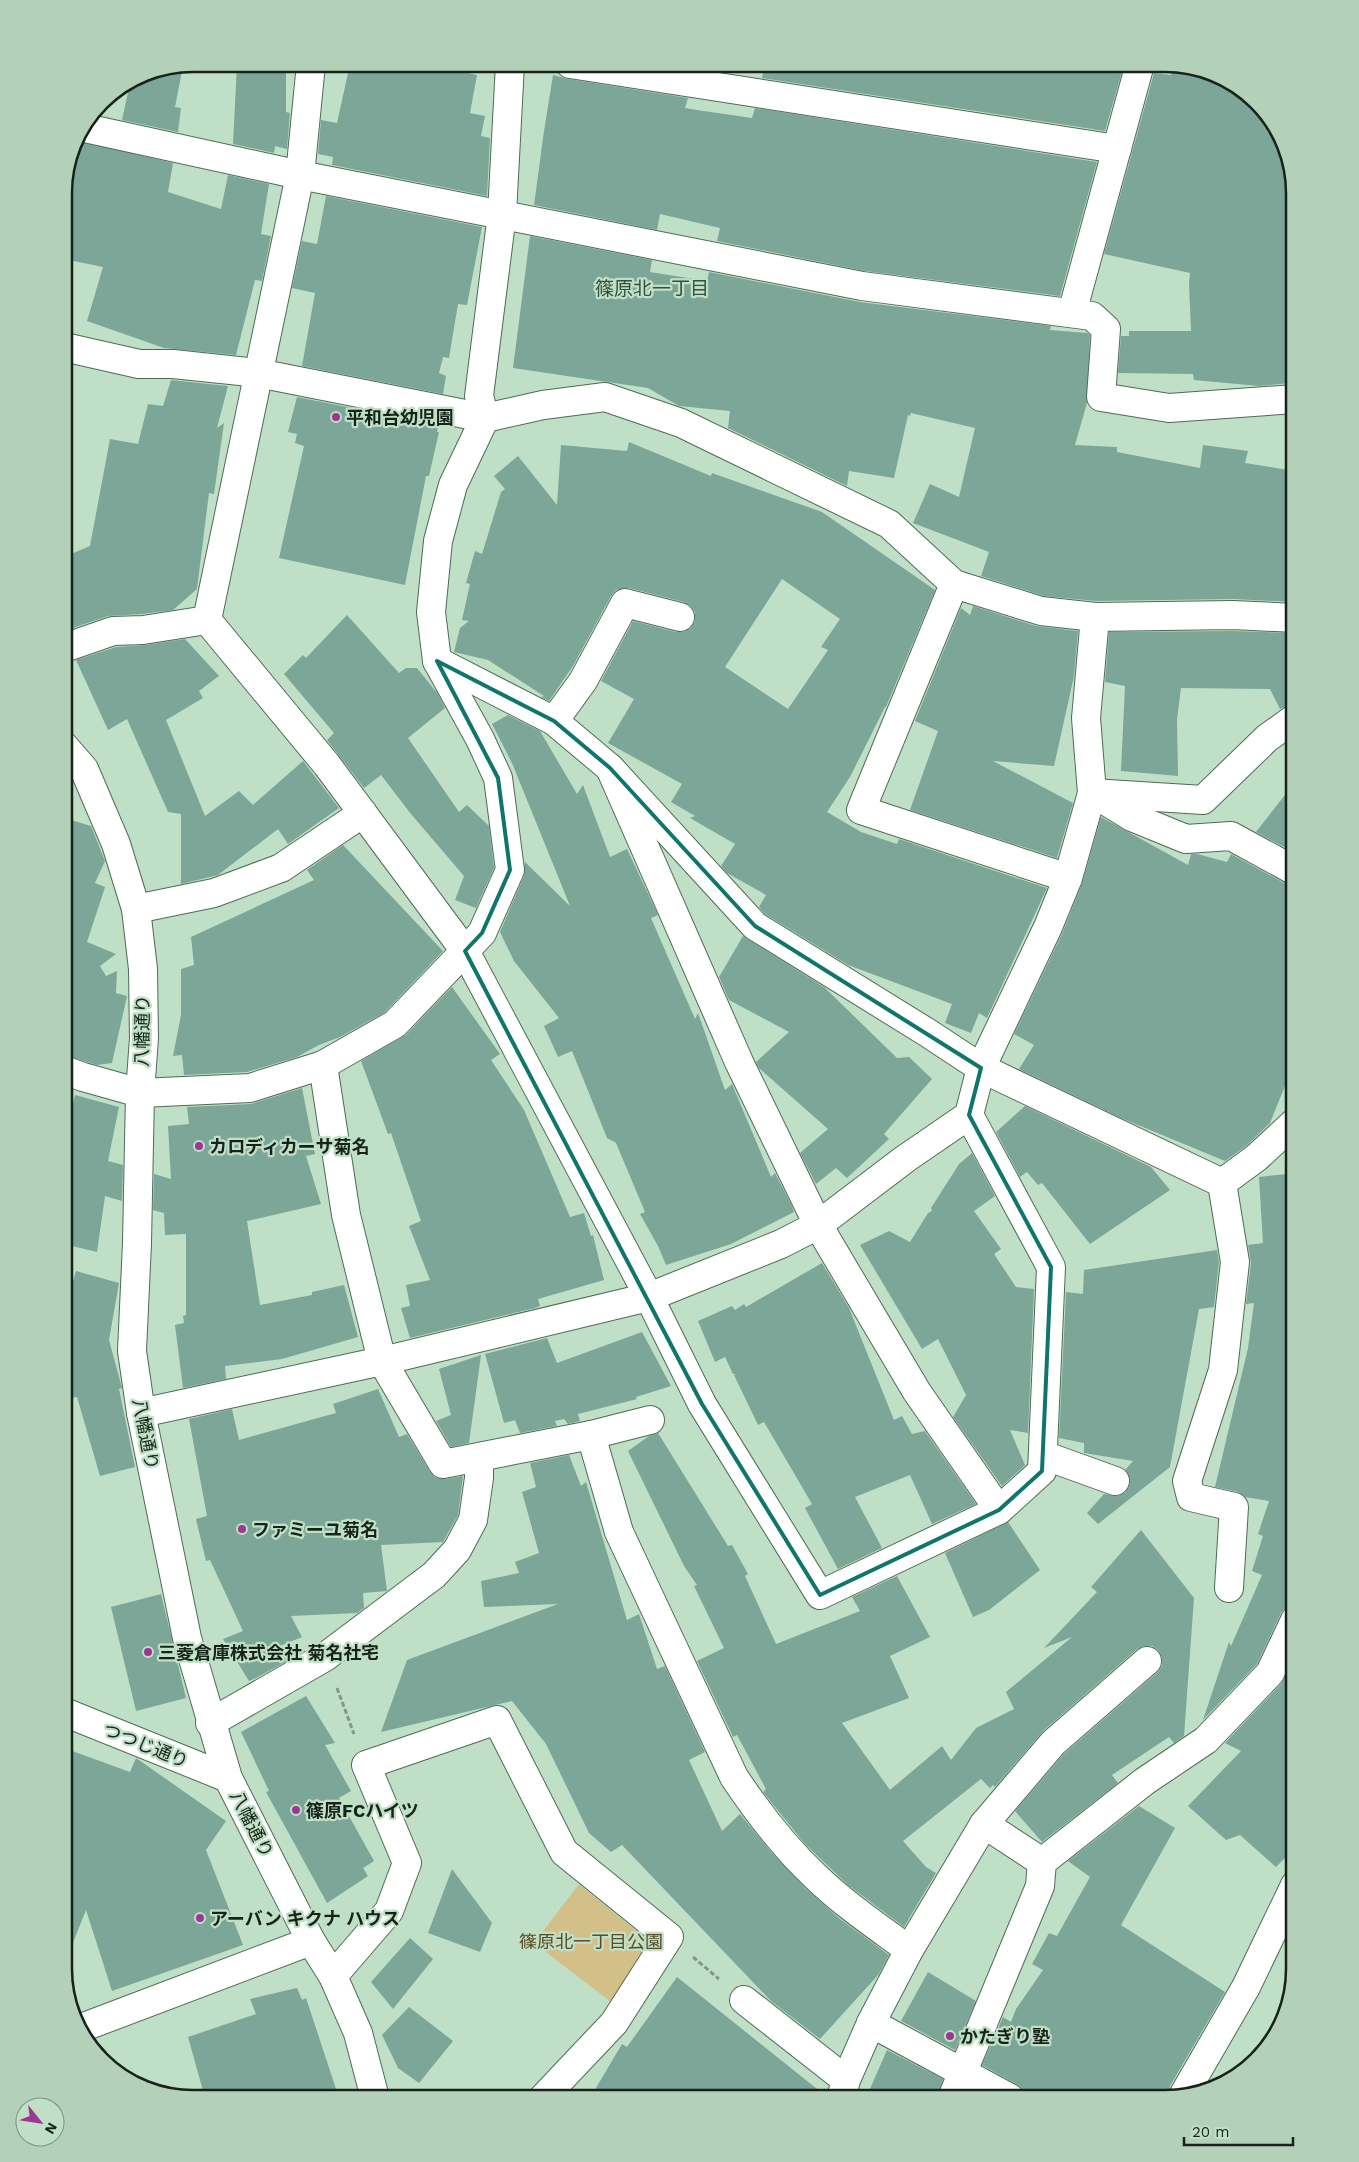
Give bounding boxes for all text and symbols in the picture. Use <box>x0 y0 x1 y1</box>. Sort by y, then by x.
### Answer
district label: 篠原北一丁目 <box>595 277 709 300</box>
place label: 平和台幼児園 <box>346 407 454 428</box>
marker: 平和台幼児園 <box>330 411 342 423</box>
street label: 八幡通り <box>131 995 153 1067</box>
place label: カロディカーサ菊名 <box>209 1136 369 1157</box>
marker: カロディカーサ菊名 <box>193 1140 205 1152</box>
street label: 八幡通り <box>129 1397 163 1471</box>
place label: ファミーユ菊名 <box>252 1519 378 1540</box>
marker: ファミーユ菊名 <box>236 1523 248 1535</box>
place label: 三菱倉庫株式会社 菊名社宅 <box>158 1642 379 1663</box>
marker: 三菱倉庫株式会社 菊名社宅 <box>142 1646 154 1658</box>
street label: つつじ通り <box>100 1718 192 1772</box>
street label: 八幡通り <box>226 1787 278 1861</box>
place label: 篠原FCハイツ <box>306 1800 419 1821</box>
marker: 篠原FCハイツ <box>290 1804 302 1816</box>
place label: アーバン キクナ ハウス <box>210 1908 400 1929</box>
marker: アーバン キクナ ハウス <box>194 1912 206 1924</box>
park label: 篠原北一丁目公園 <box>519 1931 663 1952</box>
place label: かたぎり塾 <box>960 2026 1050 2047</box>
marker: かたぎり塾 <box>944 2030 956 2042</box>
north arrow <box>15 2097 65 2147</box>
scale bar <box>1184 2114 1293 2146</box>
text: N <box>42 2120 61 2137</box>
text: 20 m <box>1192 2123 1230 2141</box>

